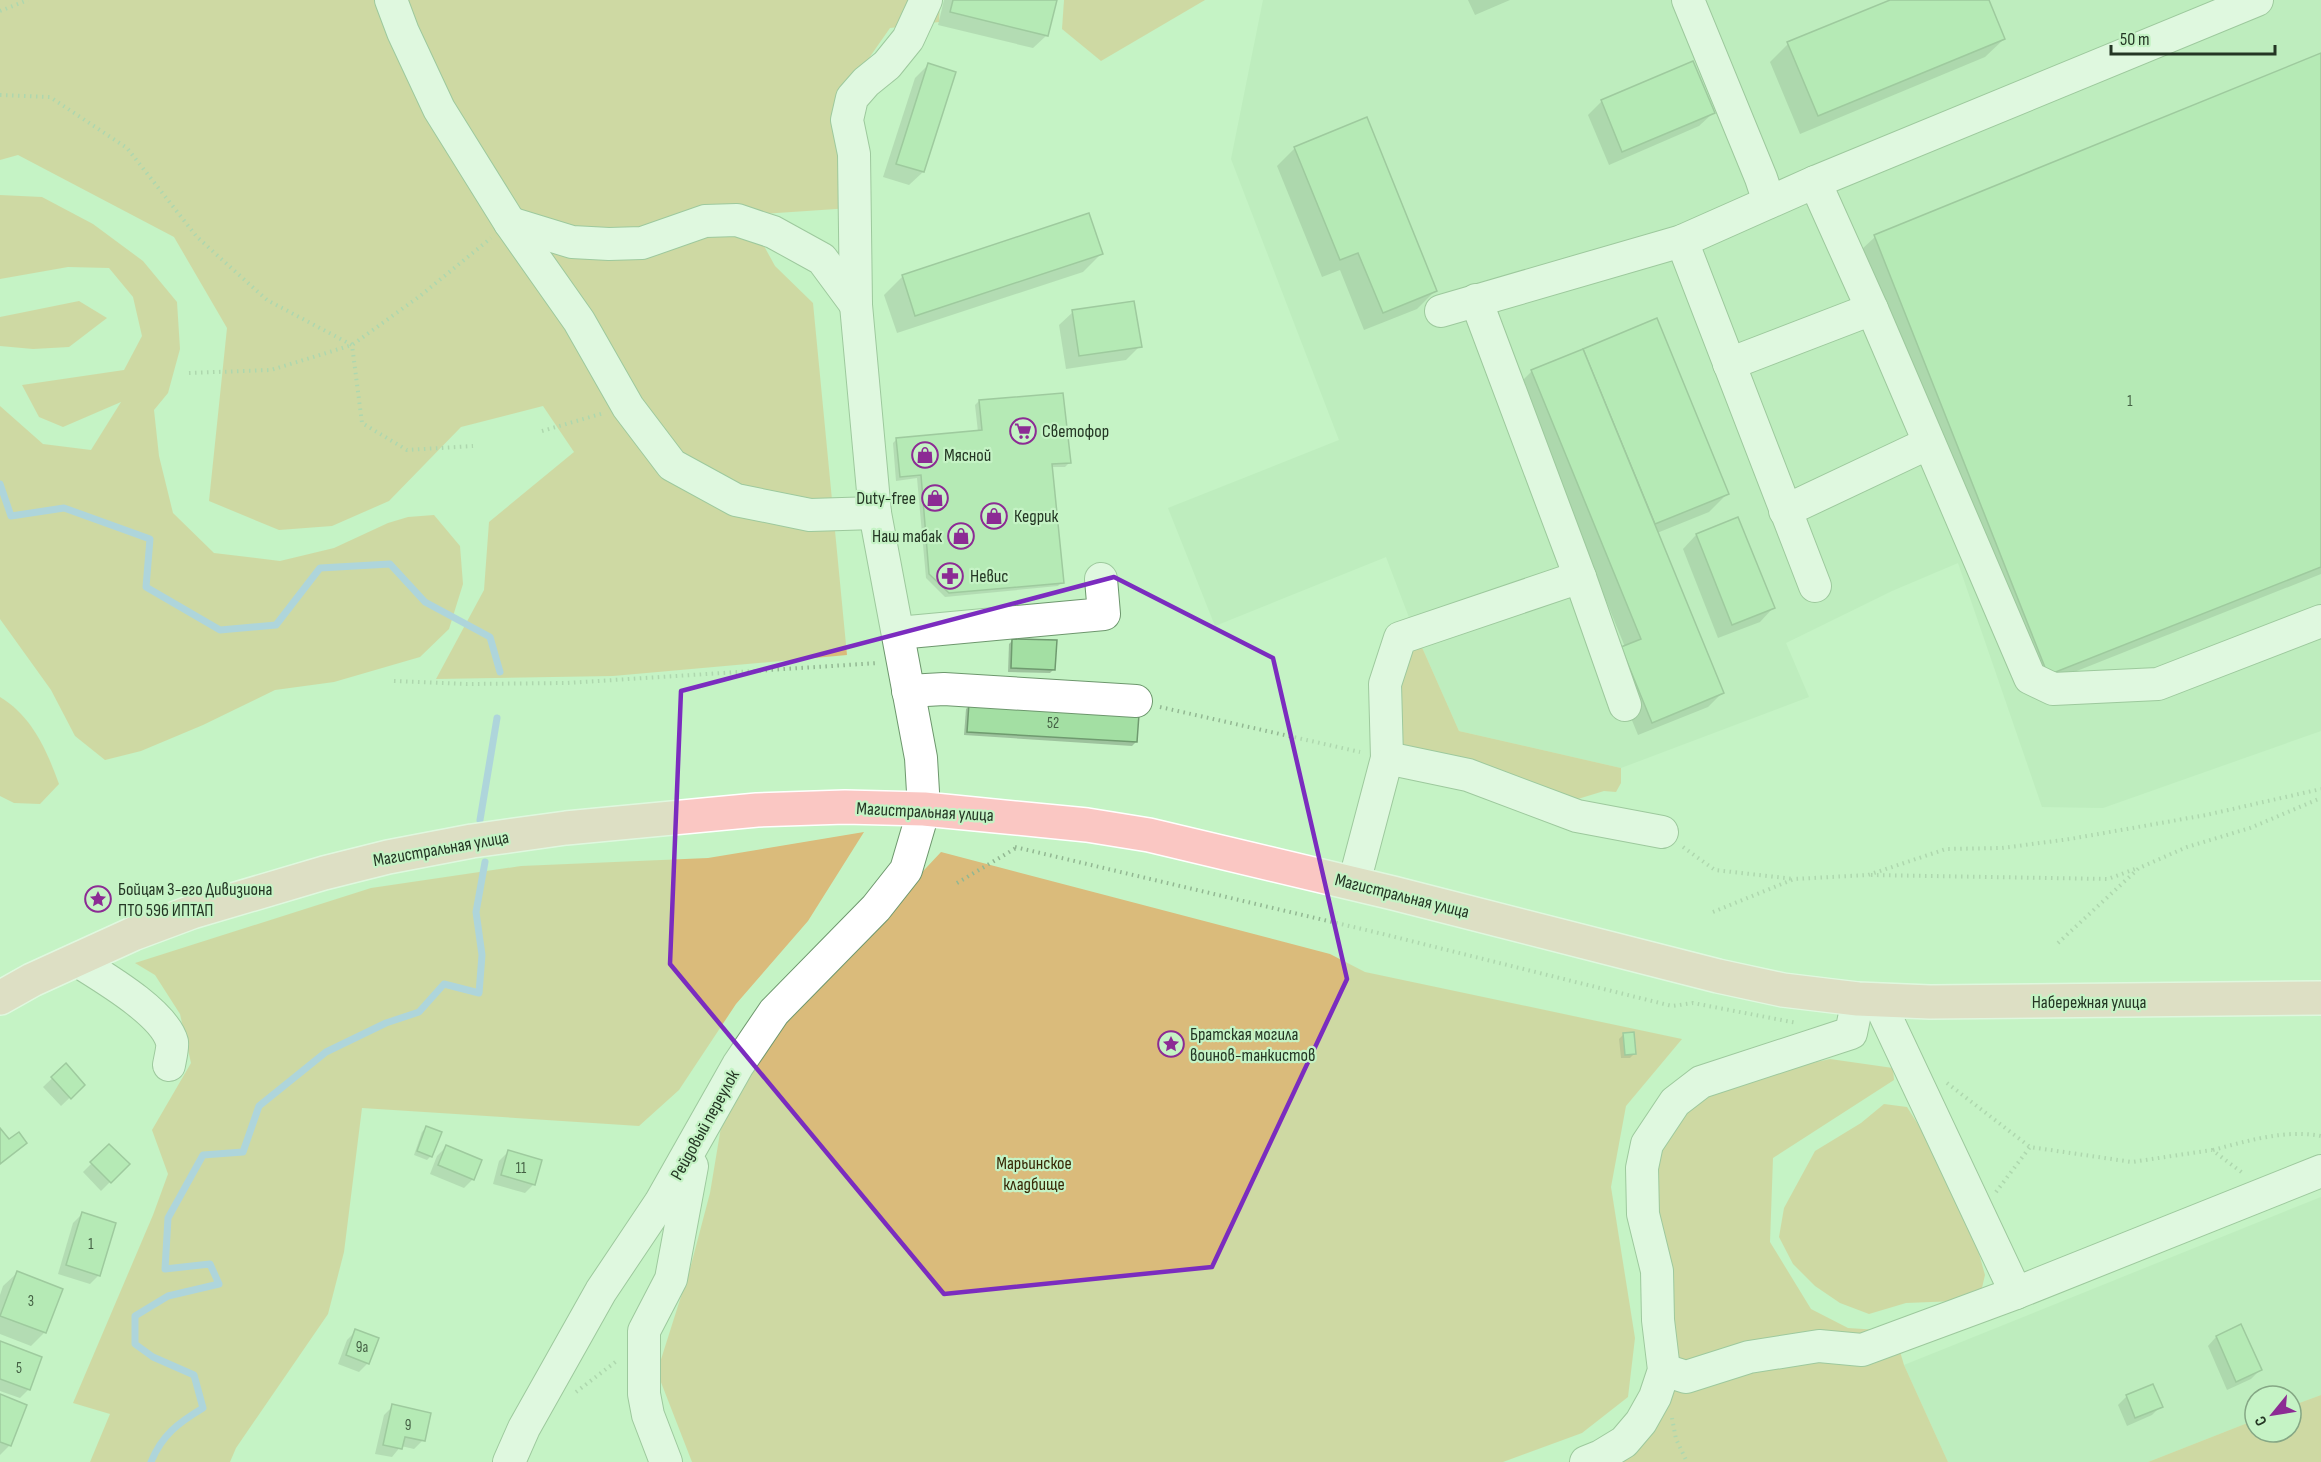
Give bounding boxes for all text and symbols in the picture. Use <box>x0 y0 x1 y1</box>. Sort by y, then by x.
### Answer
scale bar <box>2111 18 2274 56</box>
text: 50 m <box>2120 29 2150 50</box>
house number: 1 <box>2127 392 2133 411</box>
supermarket icon: Светофор <box>1008 416 1038 446</box>
place label: Светофор <box>1042 421 1109 442</box>
shop icon: Мясной <box>910 440 940 470</box>
place label: Мясной <box>944 445 991 466</box>
shop icon: Duty-free <box>920 483 950 513</box>
place label: Duty-free <box>856 488 916 509</box>
shop icon: Кедрик <box>979 501 1009 531</box>
place label: Кедрик <box>1014 506 1059 527</box>
shop icon: Наш табак <box>946 521 976 551</box>
place label: Наш табак <box>872 526 942 547</box>
pharmacy icon: Невис <box>935 561 965 591</box>
place label: Невис <box>970 566 1009 587</box>
house number: 52 <box>1047 714 1059 733</box>
street label: Магистральная улица <box>856 798 994 826</box>
street label: Магистральная улица <box>371 827 511 871</box>
street label: Магистральная улица <box>1333 869 1471 923</box>
place label: Бойцам 3-его Дивизиона ПТО 596 ИПТАП <box>118 879 273 921</box>
place icon: Бойцам 3-его Дивизиона ПТО 596 ИПТАП <box>83 884 113 914</box>
street label: Набережная улица <box>2032 992 2146 1013</box>
place label: Братская могила воинов-танкистов <box>1190 1024 1316 1066</box>
place icon: Братская могила воинов-танкистов <box>1156 1029 1186 1059</box>
street label: Рейдовый переулок <box>666 1066 744 1184</box>
park label: Марьинское кладбище <box>996 1153 1072 1195</box>
house number: 11 <box>516 1159 527 1178</box>
house number: 1 <box>88 1235 94 1254</box>
house number: 3 <box>28 1292 34 1311</box>
house number: 9а <box>356 1338 368 1357</box>
house number: 5 <box>16 1359 22 1378</box>
north arrow <box>2243 1384 2303 1444</box>
text: С <box>2251 1412 2272 1429</box>
house number: 9 <box>405 1416 411 1435</box>

